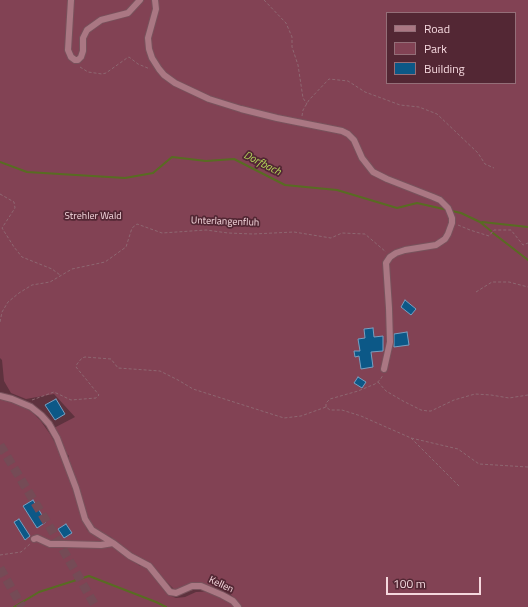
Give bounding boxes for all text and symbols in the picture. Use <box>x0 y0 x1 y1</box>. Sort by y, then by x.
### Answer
legend <box>386 12 516 84</box>
text: Road <box>424 19 450 38</box>
text: Park <box>424 39 447 58</box>
text: Building <box>424 59 465 78</box>
water label: Dorfbach <box>241 149 283 179</box>
park label: Strehler Wald <box>65 211 121 223</box>
street label: Unterlangenfluh <box>191 215 259 229</box>
scale bar <box>388 569 483 595</box>
street label: Kellen <box>207 574 235 596</box>
text: 100 m <box>393 574 426 593</box>

